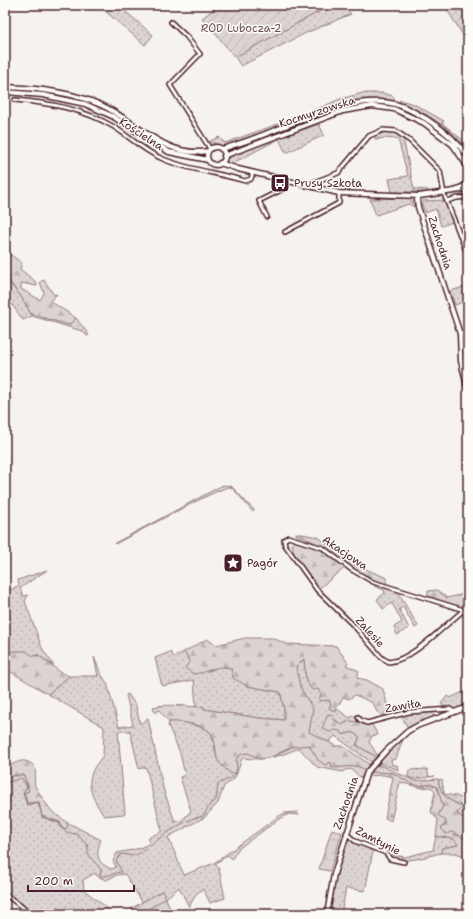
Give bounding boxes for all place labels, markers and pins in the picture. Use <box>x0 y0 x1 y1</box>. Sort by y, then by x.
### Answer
bus stop icon: Prusy Szkoła <box>269 172 291 194</box>
place label: Prusy Szkoła <box>294 176 362 191</box>
place icon: Pagór <box>222 552 244 574</box>
place label: Pagór <box>247 556 278 571</box>

